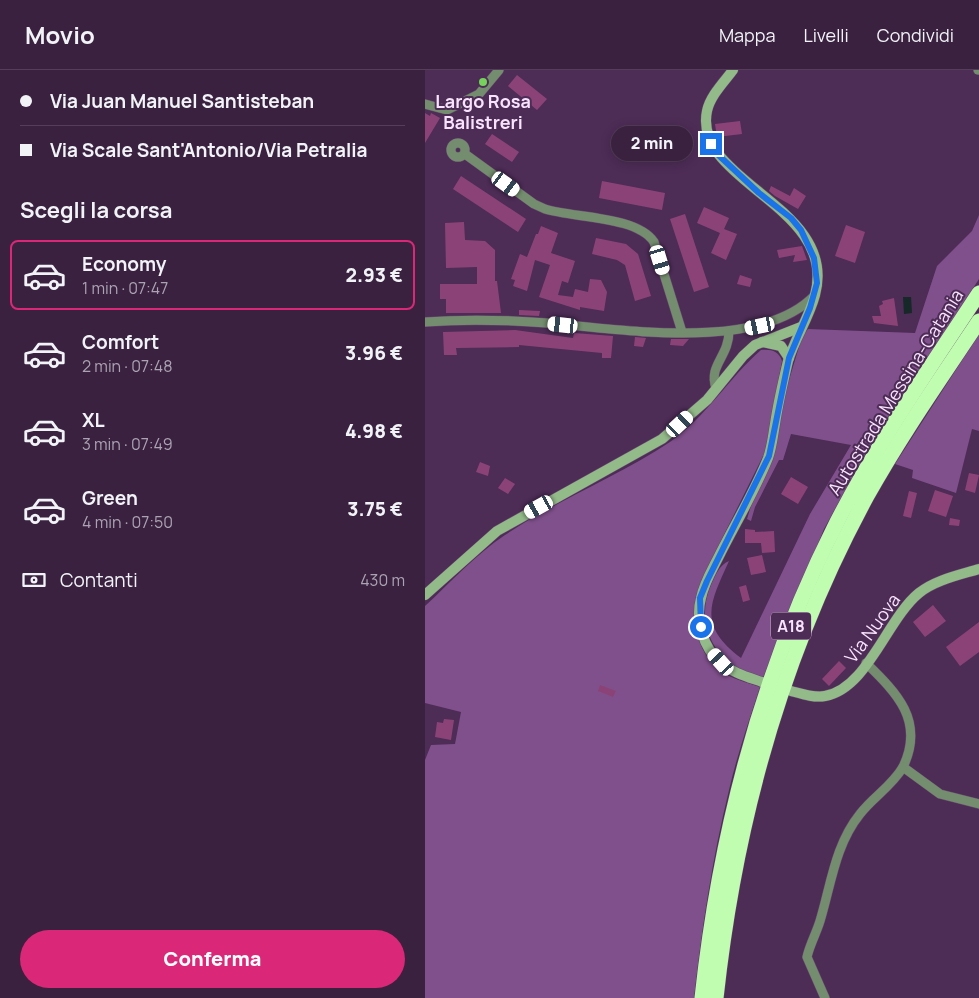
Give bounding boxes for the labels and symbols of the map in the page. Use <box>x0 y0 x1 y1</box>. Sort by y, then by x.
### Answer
marker: Largo Rosa Balistreri <box>477 76 489 88</box>
place label: Largo Rosa Balistreri <box>435 89 531 134</box>
callout: 2 min <box>611 126 693 162</box>
route end <box>700 133 722 155</box>
car <box>489 169 522 199</box>
car <box>648 243 671 277</box>
street label: Autostrada Messina-Catania <box>822 284 968 500</box>
car <box>547 316 578 334</box>
car <box>743 316 776 336</box>
car <box>663 408 696 440</box>
car <box>522 493 555 521</box>
street label: Via Nuova <box>839 588 905 668</box>
road number: A18 <box>771 612 811 640</box>
route start <box>690 616 712 638</box>
car <box>705 646 736 678</box>

